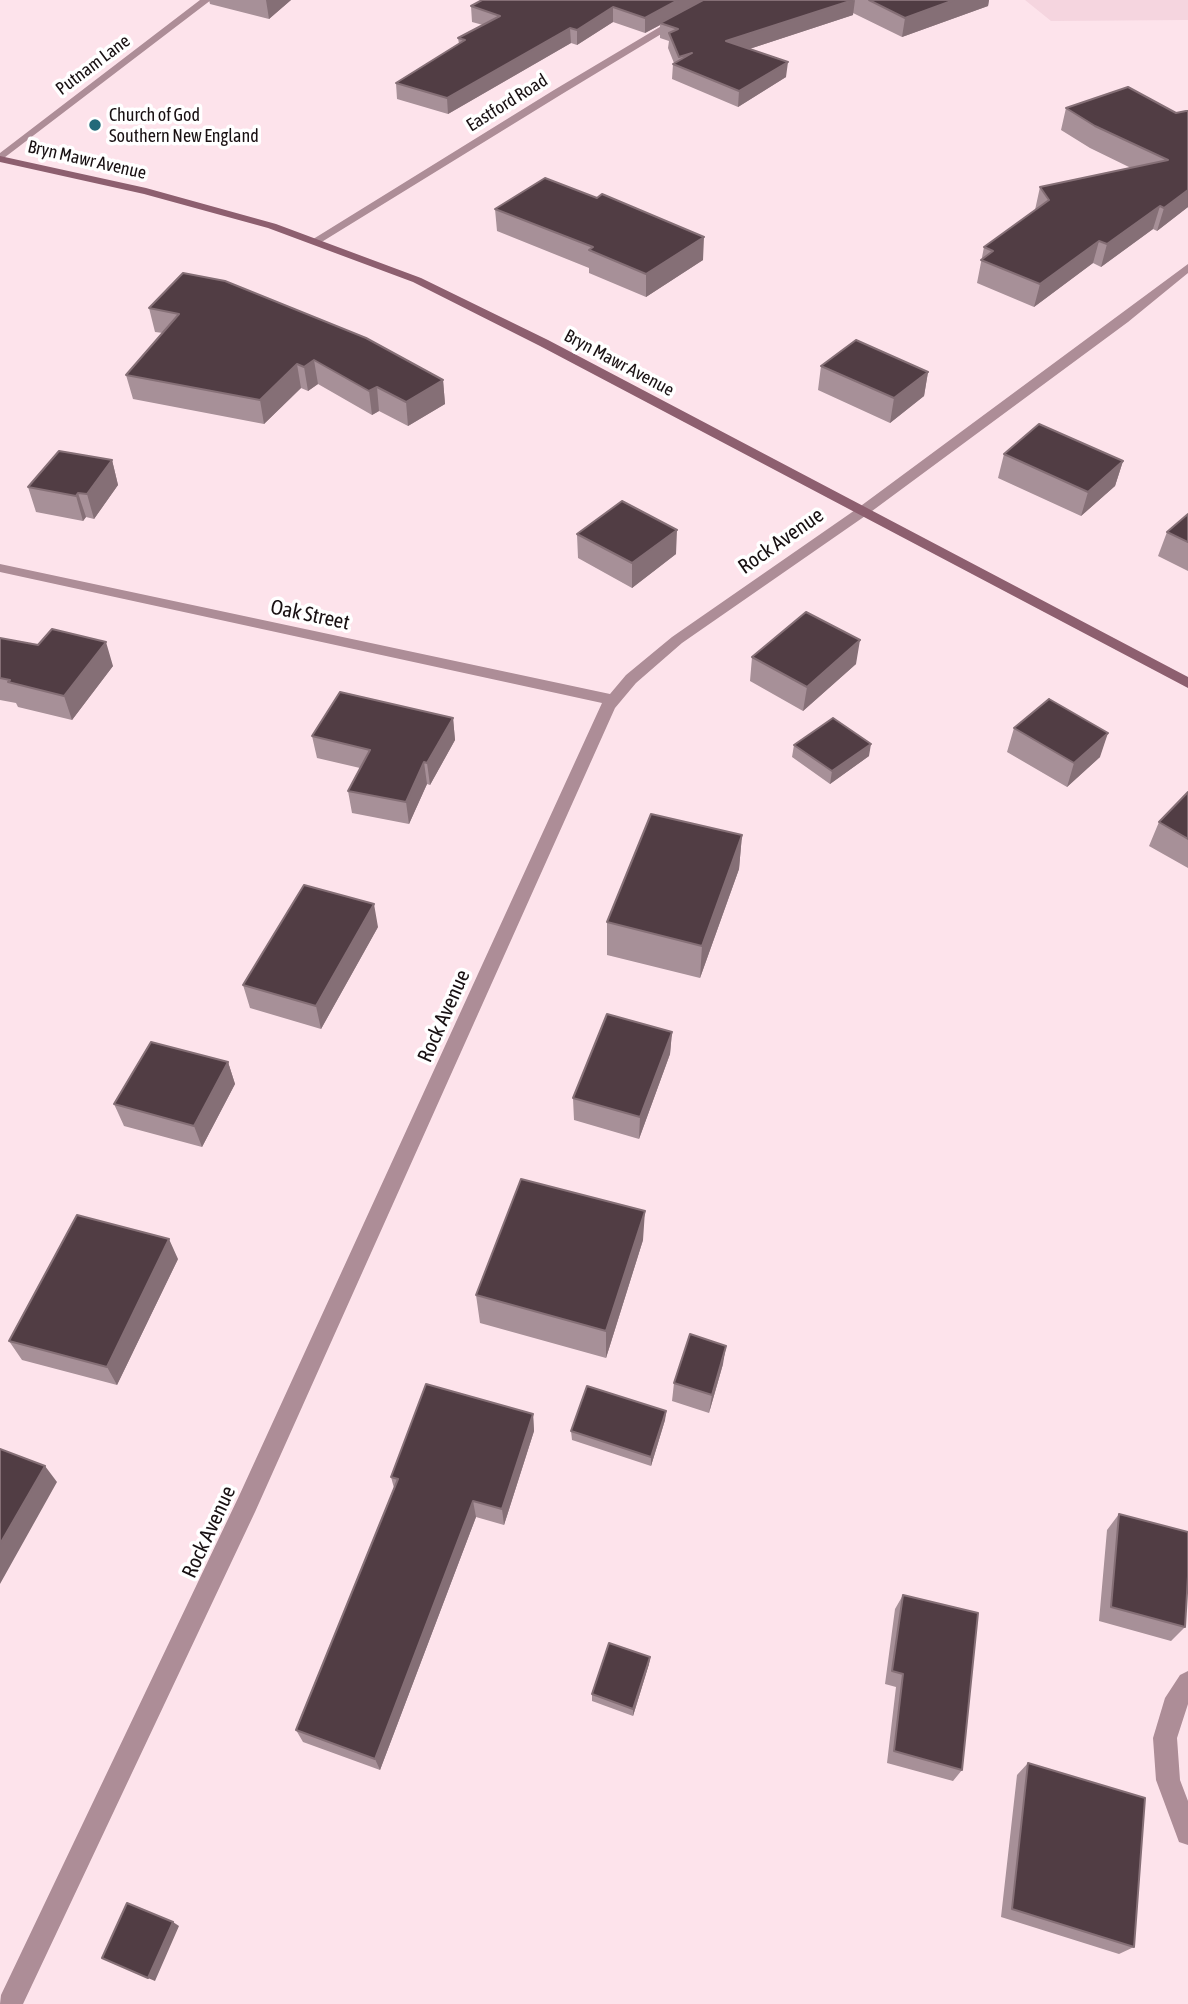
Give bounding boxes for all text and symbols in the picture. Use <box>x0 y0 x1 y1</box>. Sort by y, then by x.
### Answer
street label: Putnam Lane <box>52 30 134 100</box>
street label: Eastford Road <box>462 70 552 136</box>
place label: Church of God Southern New England <box>109 104 259 146</box>
marker: Church of God Southern New England <box>87 117 103 133</box>
street label: Bryn Mawr Avenue <box>26 136 148 184</box>
street label: Bryn Mawr Avenue <box>560 325 678 401</box>
street label: Rock Avenue <box>733 502 829 580</box>
street label: Oak Street <box>268 594 352 636</box>
street label: Rock Avenue <box>412 966 476 1066</box>
street label: Rock Avenue <box>177 1482 241 1582</box>

